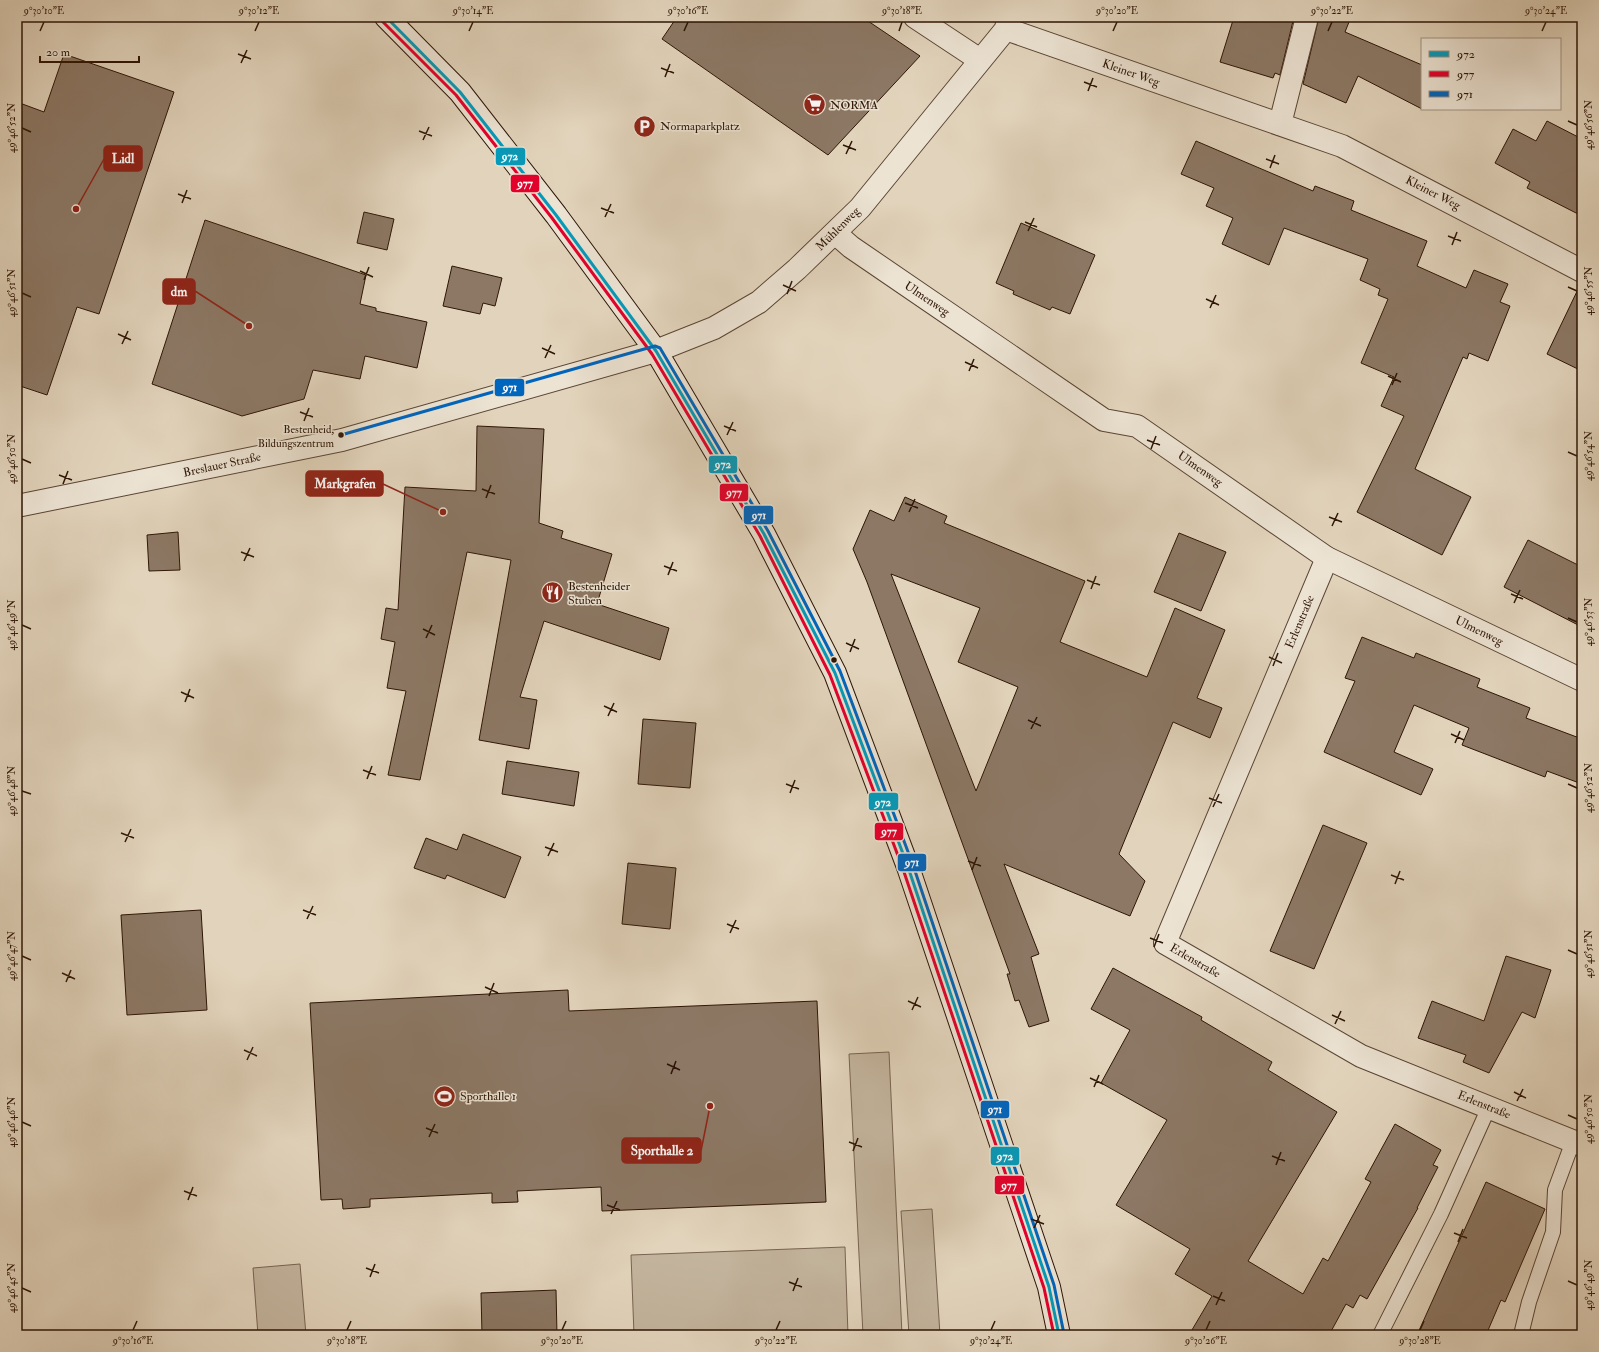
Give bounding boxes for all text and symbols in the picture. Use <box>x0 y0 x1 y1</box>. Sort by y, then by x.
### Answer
text: 9°30'10"E <box>23 5 64 17</box>
text: 9°30'12"E <box>238 5 279 17</box>
text: 9°30'14"E <box>452 5 493 17</box>
text: 9°30'16"E <box>667 5 708 17</box>
text: 9°30'18"E <box>881 5 922 17</box>
text: 9°30'20"E <box>1095 5 1138 17</box>
text: 9°30'22"E <box>1310 5 1353 17</box>
text: 9°30'24"E <box>1524 5 1567 17</box>
scale bar <box>40 38 139 64</box>
legend <box>1421 38 1561 110</box>
text: 20 m <box>46 45 71 60</box>
text: 972 <box>1456 47 1475 62</box>
street label: Kleiner Weg <box>1100 56 1163 90</box>
text: 977 <box>1456 67 1475 82</box>
text: 971 <box>1456 87 1473 102</box>
supermarket icon: NORMA <box>802 92 828 118</box>
place label: NORMA <box>830 98 878 113</box>
text: 49°46'56"N <box>1583 100 1595 150</box>
text: 49°46'52"N <box>6 103 18 153</box>
parking icon: Normaparkplatz <box>632 113 658 139</box>
place label: Normaparkplatz <box>660 119 740 134</box>
callout: Lidl <box>104 146 142 171</box>
line badge: 972 <box>495 147 526 166</box>
text: 972 <box>501 150 519 163</box>
text: Lidl <box>112 151 135 167</box>
street label: Kleiner Weg <box>1403 173 1464 214</box>
line badge: 977 <box>510 174 540 193</box>
text: 977 <box>516 177 534 190</box>
street label: Mühlenweg <box>813 203 864 254</box>
text: 49°46'55"N <box>1583 266 1595 316</box>
text: 49°46'51"N <box>6 269 18 317</box>
street label: Ulmenweg <box>901 278 954 320</box>
callout: dm <box>163 279 195 304</box>
text: dm <box>171 284 188 300</box>
line badge: 971 <box>494 378 525 397</box>
text: 971 <box>502 381 517 394</box>
place label: Bestenheid, Bildungszentrum <box>258 423 334 450</box>
marker: Bestenheid, Bildungszentrum <box>336 430 346 440</box>
text: 49°46'54"N <box>1583 431 1595 481</box>
text: 49°46'50"N <box>6 434 18 484</box>
street label: Ulmenweg <box>1175 448 1226 491</box>
street label: Breslauer Straße <box>182 449 262 481</box>
line badge: 972 <box>708 455 738 474</box>
text: 972 <box>714 458 732 471</box>
callout: Markgrafen <box>306 471 383 496</box>
text: Markgrafen <box>313 476 376 493</box>
line badge: 977 <box>719 483 749 502</box>
text: 977 <box>725 486 743 499</box>
line badge: 971 <box>743 505 774 525</box>
text: 971 <box>751 509 766 522</box>
place label: Bestenheider Stuben <box>568 579 630 608</box>
restaurant icon: Bestenheider Stuben <box>539 580 565 606</box>
street label: Erlenstraße <box>1282 593 1318 651</box>
text: 49°46'53"N <box>1583 598 1595 646</box>
text: 49°46'49"N <box>6 600 18 650</box>
street label: Ulmenweg <box>1452 613 1507 650</box>
unlabelled marker <box>829 655 839 665</box>
text: 49°46'52"N <box>1583 763 1595 813</box>
text: 49°46'48"N <box>6 766 18 816</box>
line badge: 972 <box>868 792 899 811</box>
text: 972 <box>874 796 892 809</box>
line badge: 977 <box>874 822 904 841</box>
text: 977 <box>880 825 898 838</box>
line badge: 971 <box>897 853 927 872</box>
text: 971 <box>904 856 919 869</box>
text: 49°46'51"N <box>1583 930 1595 978</box>
text: 49°46'47"N <box>6 931 18 981</box>
street label: Erlenstraße <box>1167 940 1223 982</box>
sports icon: Sporthalle 1 <box>431 1083 457 1109</box>
street label: Erlenstraße <box>1455 1088 1513 1122</box>
place label: Sporthalle 1 <box>460 1089 516 1104</box>
text: 49°46'50"N <box>1583 1094 1595 1144</box>
text: 49°46'46"N <box>6 1097 18 1147</box>
line badge: 971 <box>980 1100 1010 1119</box>
text: 971 <box>987 1103 1002 1116</box>
callout: Sporthalle 2 <box>622 1138 701 1163</box>
text: Sporthalle 2 <box>631 1143 694 1160</box>
line badge: 972 <box>990 1146 1020 1166</box>
text: 972 <box>996 1150 1014 1163</box>
line badge: 977 <box>994 1175 1025 1195</box>
text: 977 <box>1000 1179 1018 1192</box>
text: 49°46'49"N <box>1583 1260 1595 1310</box>
text: 49°46'45"N <box>6 1263 18 1313</box>
text: 9°30'16"E <box>112 1335 153 1347</box>
text: 9°30'18"E <box>326 1335 367 1347</box>
text: 9°30'20"E <box>540 1335 583 1347</box>
text: 9°30'22"E <box>754 1335 797 1347</box>
text: 9°30'24"E <box>969 1335 1012 1347</box>
text: 9°30'26"E <box>1184 1335 1227 1347</box>
text: 9°30'28"E <box>1398 1335 1441 1347</box>

